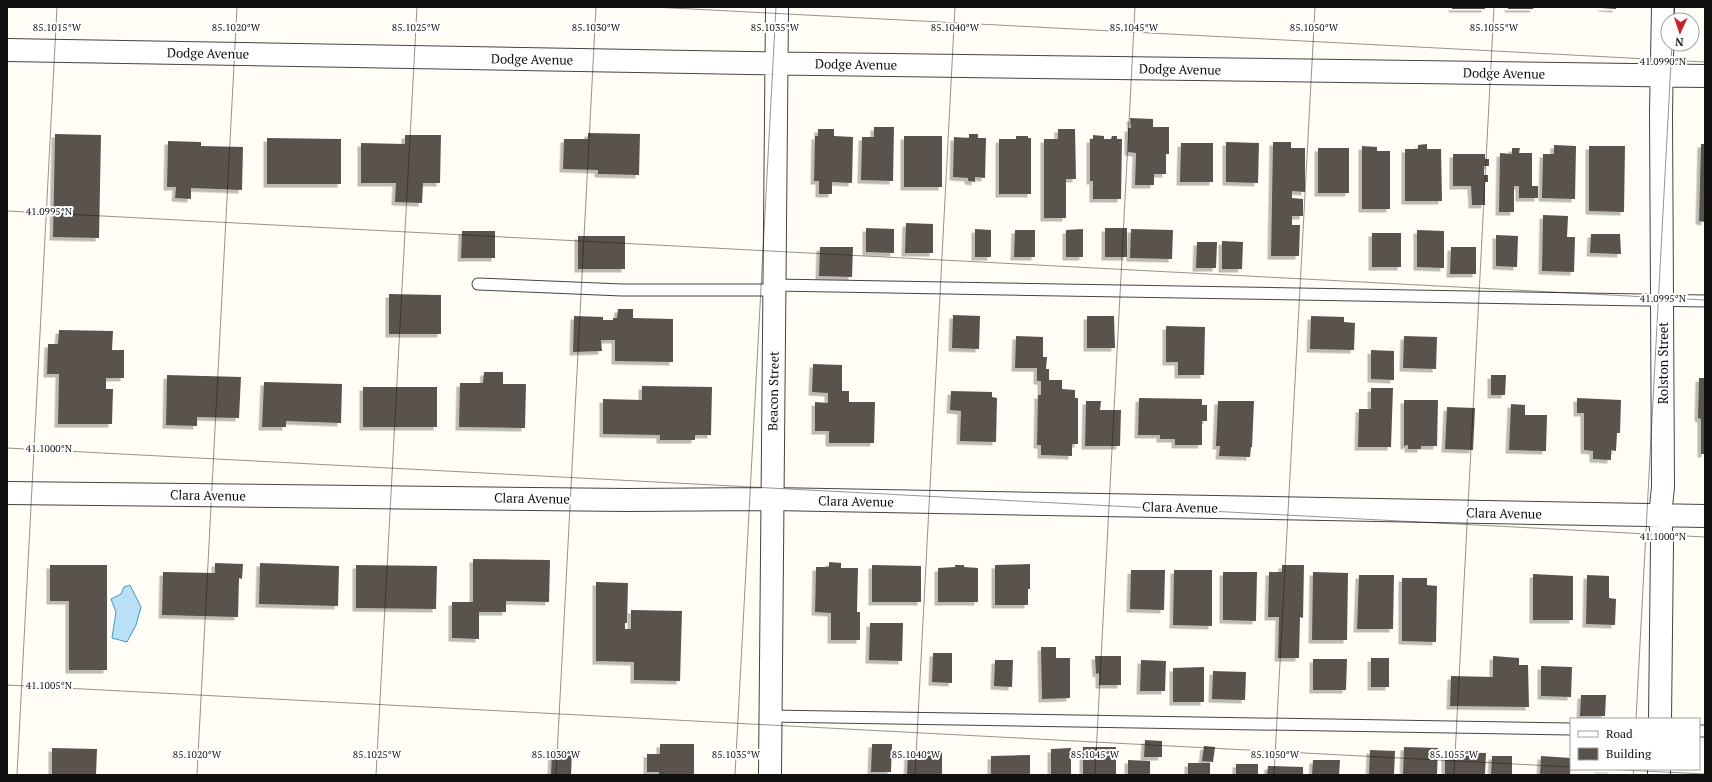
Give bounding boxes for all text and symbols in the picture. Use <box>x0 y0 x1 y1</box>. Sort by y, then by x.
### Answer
north arrow <box>1660 12 1700 52</box>
text: 85.1015°W <box>33 21 82 34</box>
text: 85.1020°W <box>212 21 261 34</box>
text: 85.1025°W <box>392 21 441 34</box>
text: 85.1030°W <box>572 21 621 34</box>
text: 85.1035°W <box>751 21 800 34</box>
text: 85.1040°W <box>931 21 980 34</box>
text: 85.1045°W <box>1110 21 1159 34</box>
text: 85.1050°W <box>1290 21 1339 34</box>
text: 85.1055°W <box>1470 21 1519 34</box>
text: N <box>1674 35 1684 49</box>
street label: Dodge Avenue <box>167 43 249 63</box>
street label: Dodge Avenue <box>491 49 573 69</box>
street label: Dodge Avenue <box>815 54 897 74</box>
text: 41.0990°N <box>1640 55 1687 68</box>
street label: Dodge Avenue <box>1139 59 1221 79</box>
street label: Dodge Avenue <box>1463 63 1545 83</box>
text: 41.0995°N <box>26 205 73 218</box>
text: 41.0995°N <box>1640 292 1687 305</box>
street label: Rolston Street <box>1654 322 1672 404</box>
street label: Beacon Street <box>763 351 783 431</box>
text: 41.1000°N <box>26 442 73 455</box>
street label: Clara Avenue <box>170 485 246 505</box>
street label: Clara Avenue <box>494 488 570 508</box>
street label: Clara Avenue <box>818 491 894 511</box>
street label: Clara Avenue <box>1142 497 1218 517</box>
street label: Clara Avenue <box>1466 503 1542 523</box>
text: 41.1000°N <box>1640 530 1687 543</box>
text: 41.1005°N <box>26 679 73 692</box>
legend <box>1570 718 1700 770</box>
text: Road <box>1606 726 1633 741</box>
text: Building <box>1606 746 1652 761</box>
text: 85.1020°W <box>173 748 222 761</box>
text: 85.1025°W <box>353 748 402 761</box>
text: 85.1030°W <box>532 748 581 761</box>
text: 85.1035°W <box>712 748 761 761</box>
text: 85.1040°W <box>892 748 941 761</box>
text: 85.1045°W <box>1071 748 1120 761</box>
text: 85.1050°W <box>1251 748 1300 761</box>
text: 85.1055°W <box>1430 748 1479 761</box>

